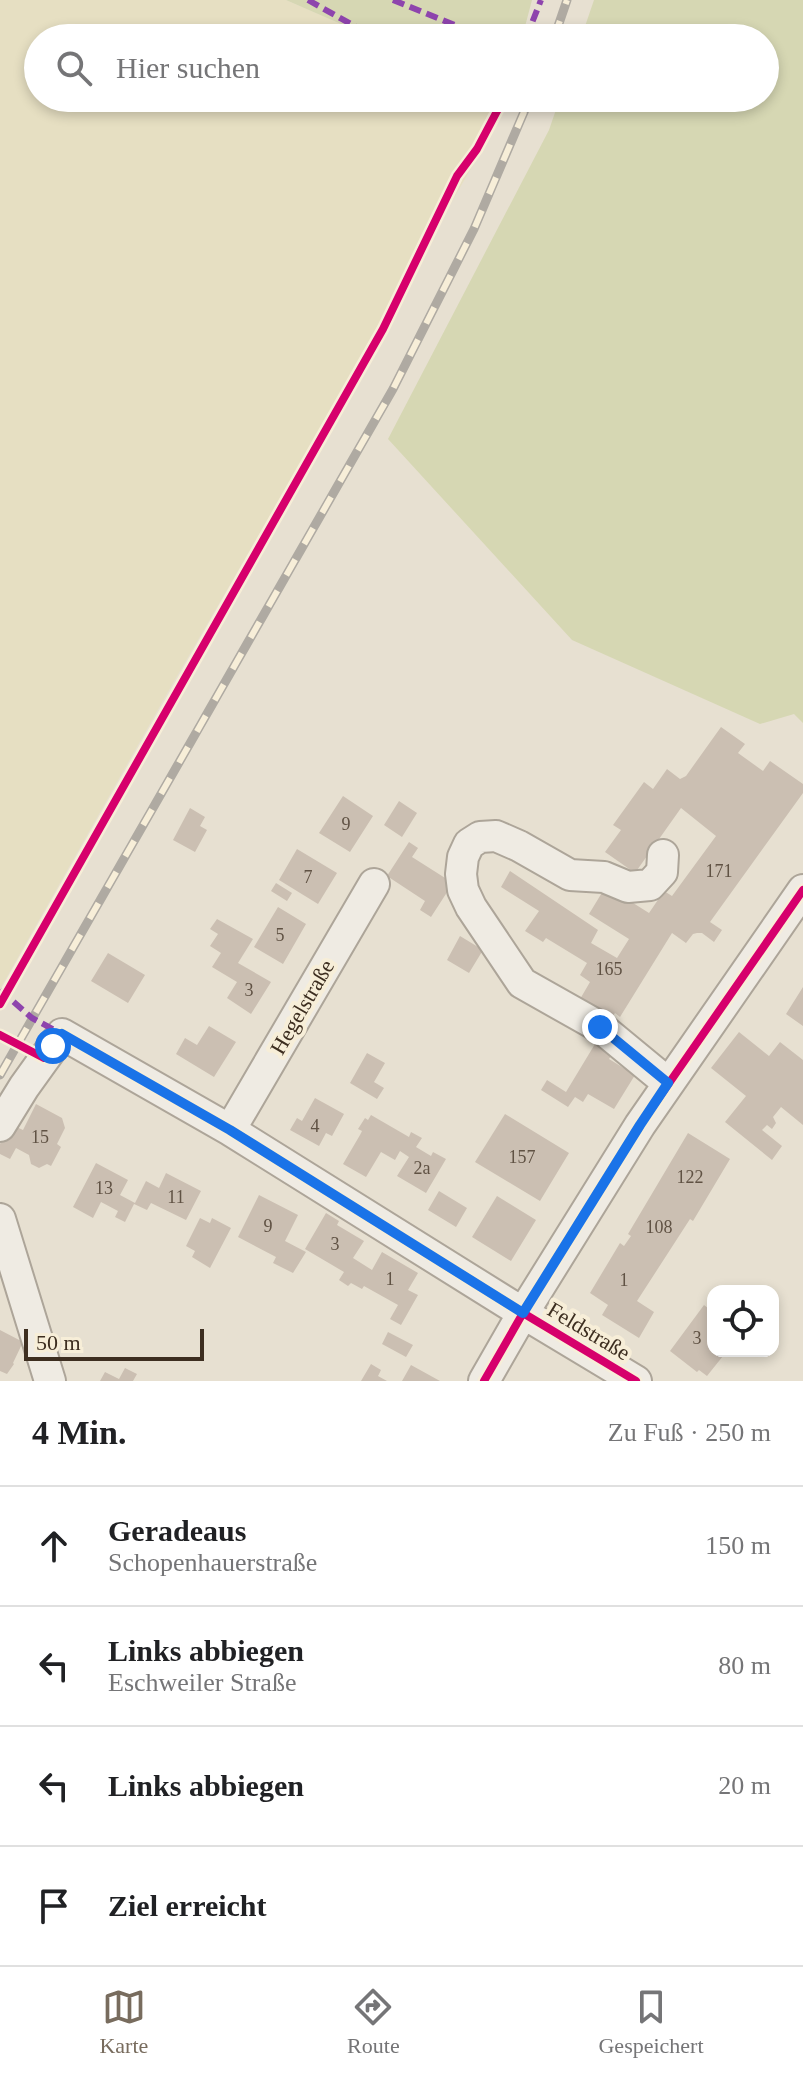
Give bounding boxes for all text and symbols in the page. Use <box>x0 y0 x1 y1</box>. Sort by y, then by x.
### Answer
search box <box>24 24 779 112</box>
icon: search <box>52 46 96 90</box>
text: Hier suchen <box>116 51 260 84</box>
house number: 9 <box>342 814 351 834</box>
house number: 171 <box>706 861 733 881</box>
house number: 7 <box>304 867 313 887</box>
house number: 5 <box>276 925 285 945</box>
street label: Hegelstraße <box>265 955 339 1059</box>
house number: 165 <box>596 959 623 979</box>
house number: 3 <box>245 980 254 1000</box>
route end <box>582 1009 618 1045</box>
route start <box>35 1028 71 1064</box>
house number: 4 <box>311 1116 320 1136</box>
house number: 15 <box>31 1127 49 1147</box>
house number: 157 <box>509 1147 536 1167</box>
house number: 2a <box>414 1158 431 1178</box>
house number: 122 <box>677 1167 704 1187</box>
house number: 13 <box>95 1178 113 1198</box>
house number: 11 <box>167 1187 185 1207</box>
house number: 9 <box>264 1216 273 1236</box>
house number: 108 <box>646 1217 673 1237</box>
house number: 3 <box>331 1234 340 1254</box>
house number: 1 <box>386 1269 395 1289</box>
house number: 1 <box>620 1270 629 1290</box>
map controls <box>707 1285 779 1357</box>
button: locate <box>707 1285 779 1357</box>
street label: Feldstraße <box>543 1297 635 1365</box>
scale bar <box>24 1325 204 1361</box>
house number: 3 <box>693 1328 702 1348</box>
text: 50 m <box>36 1330 81 1355</box>
text: 4 Min. <box>32 1414 126 1451</box>
text: Zu Fuß · 250 m <box>608 1418 771 1447</box>
text: Geradeaus <box>108 1514 246 1547</box>
icon: ahead <box>32 1524 76 1568</box>
text: 150 m <box>705 1531 771 1560</box>
text: Schopenhauerstraße <box>108 1548 317 1577</box>
text: Links abbiegen <box>108 1634 304 1667</box>
icon: left <box>32 1644 76 1688</box>
text: 80 m <box>718 1651 771 1680</box>
text: Eschweiler Straße <box>108 1668 296 1697</box>
icon: left <box>32 1764 76 1808</box>
text: Links abbiegen <box>108 1769 304 1802</box>
text: 20 m <box>718 1771 771 1800</box>
icon: arrive <box>32 1884 76 1928</box>
text: Ziel erreicht <box>108 1889 267 1922</box>
tab: Karte <box>99 1985 148 2059</box>
tab: Route <box>347 1985 400 2059</box>
tab: Gespeichert <box>598 1985 704 2059</box>

